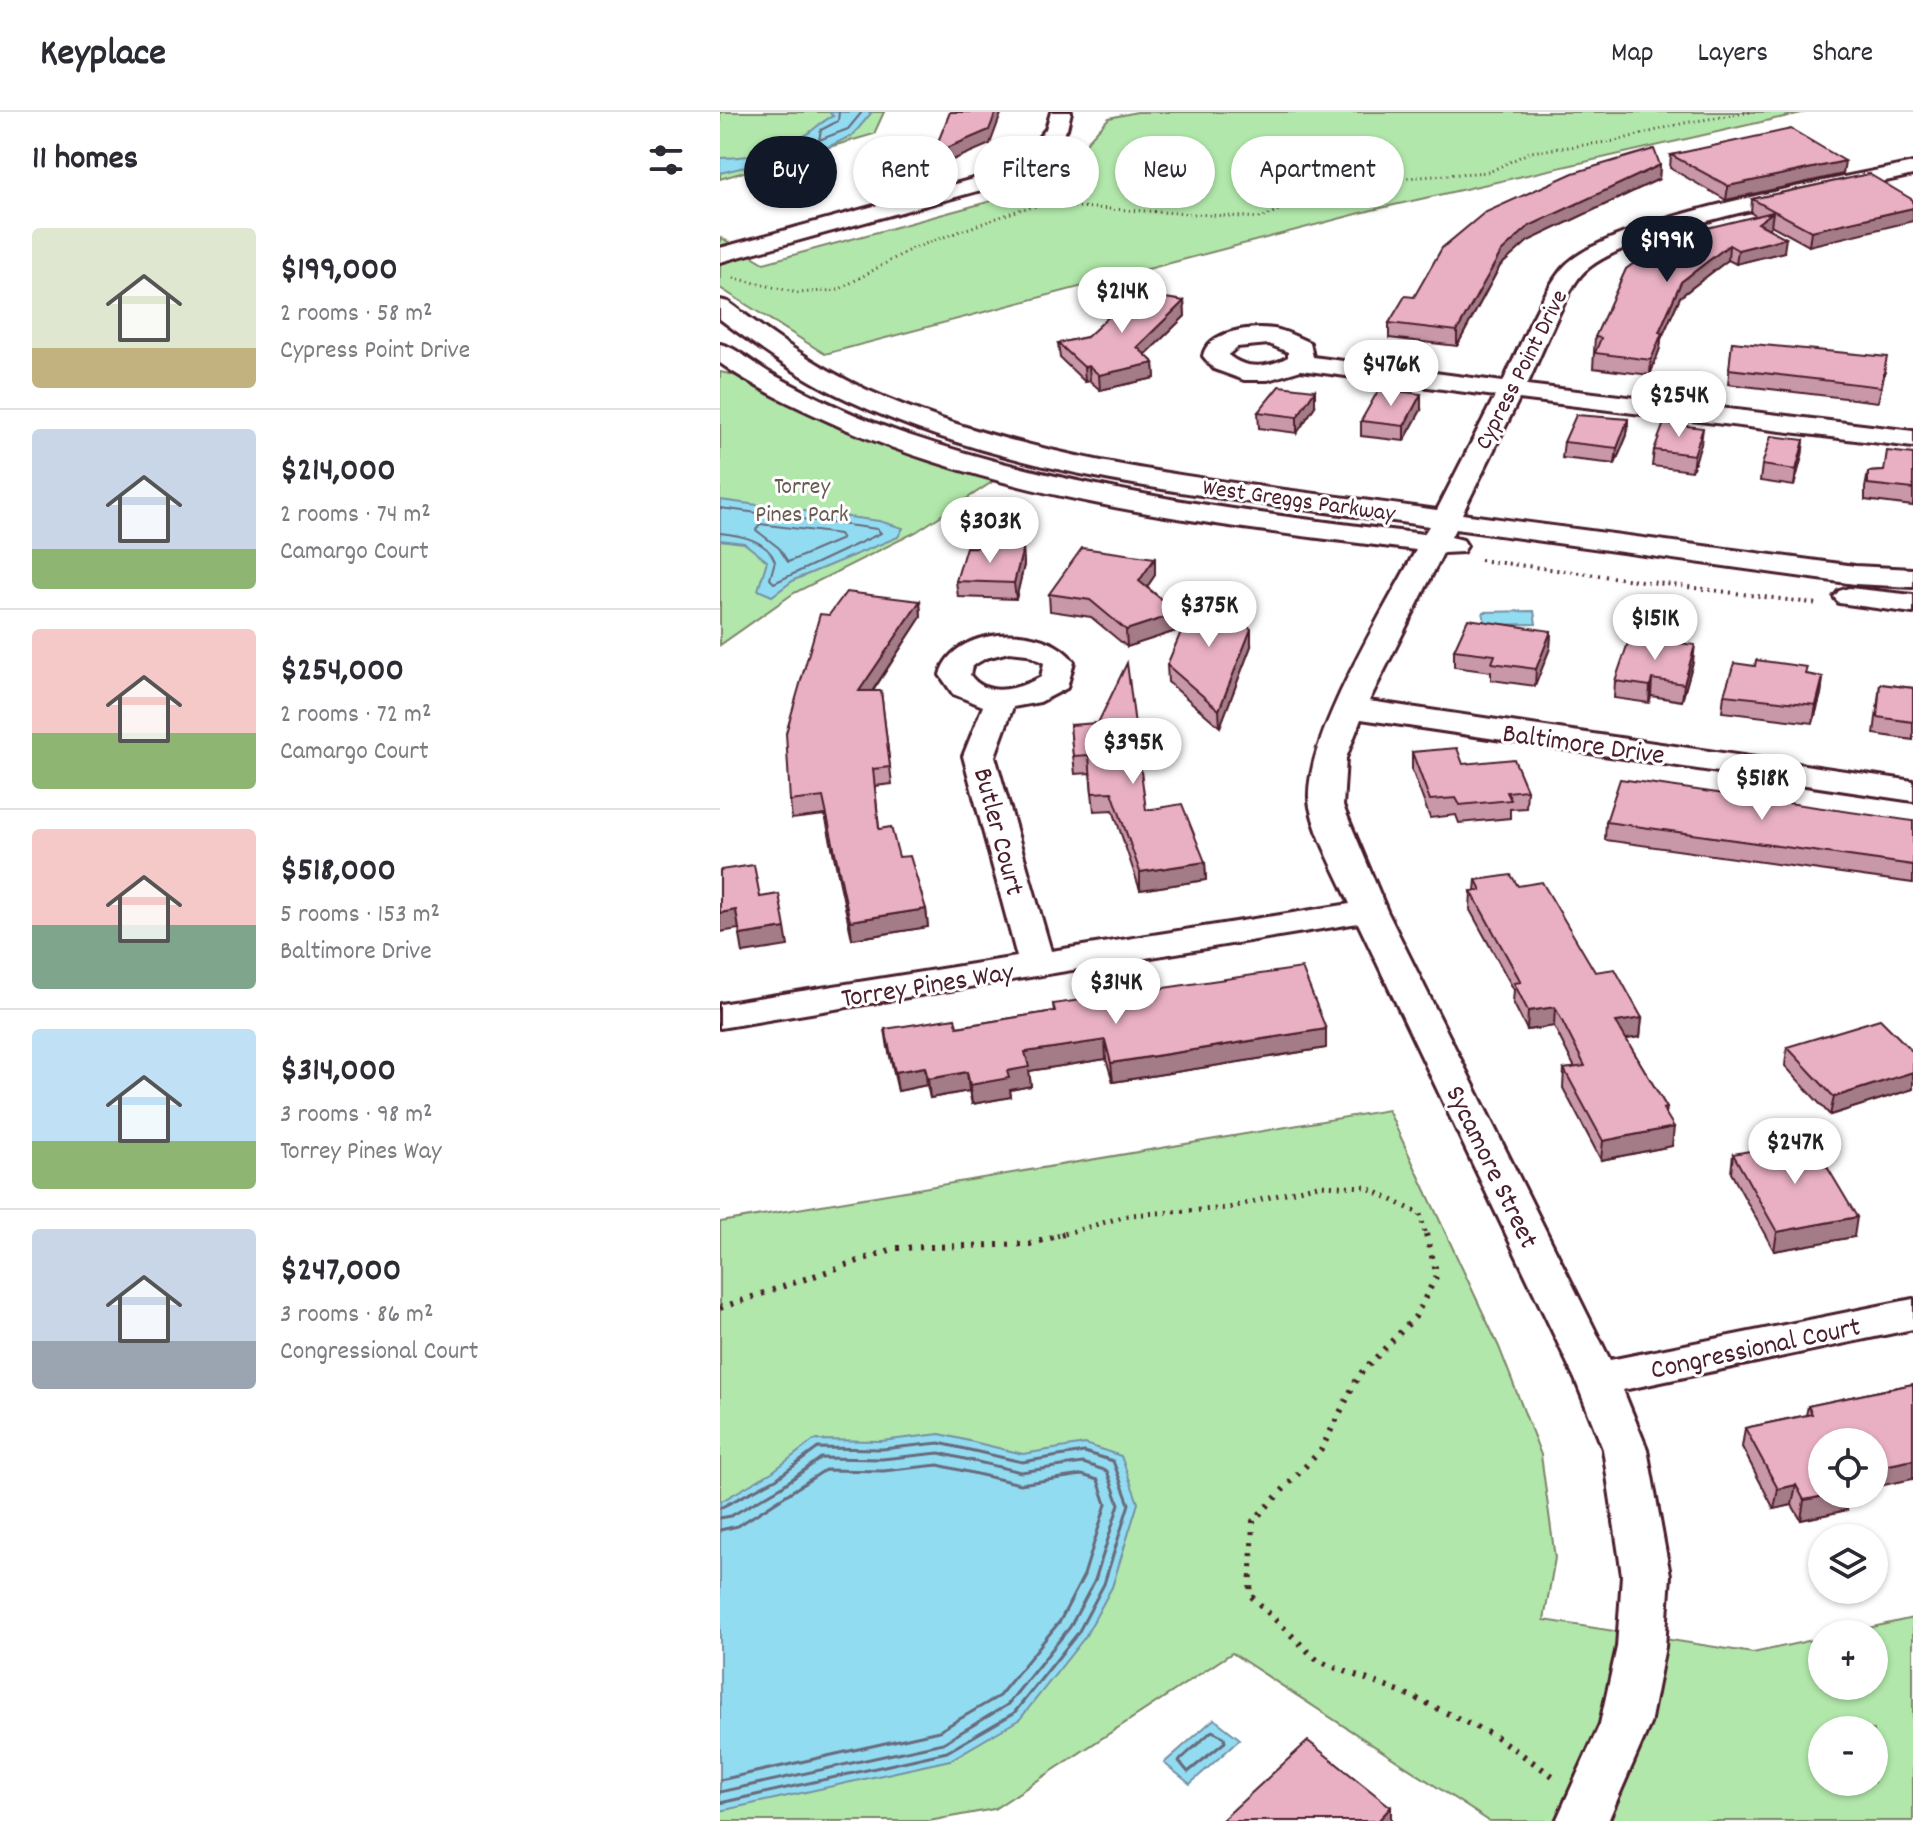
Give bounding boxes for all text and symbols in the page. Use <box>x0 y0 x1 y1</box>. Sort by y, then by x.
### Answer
text: Keyplace <box>40 28 166 83</box>
text: Map <box>1611 35 1654 75</box>
text: Layers <box>1698 35 1768 75</box>
text: Share <box>1812 35 1873 75</box>
text: 11 homes <box>32 136 138 185</box>
chip: Buy <box>744 136 837 208</box>
chip: Rent <box>853 136 958 208</box>
chip: Filters <box>974 136 1099 208</box>
chip: New <box>1115 136 1215 208</box>
chip: Apartment <box>1231 136 1404 208</box>
icon: filters <box>644 138 688 182</box>
pin: $199K <box>1611 216 1723 284</box>
text: $199K <box>1640 223 1694 260</box>
text: $199,000 <box>280 247 398 296</box>
icon: home <box>96 260 192 356</box>
pin: $214K <box>1066 267 1178 335</box>
text: $214K <box>1095 274 1149 311</box>
street label: Cypress Point Drive <box>1468 284 1578 456</box>
text: 2 rooms · 58 m² <box>280 296 433 333</box>
text: Cypress Point Drive <box>280 333 470 370</box>
pin: $476K <box>1335 340 1447 408</box>
text: $476K <box>1362 347 1420 384</box>
pin: $254K <box>1623 371 1735 439</box>
text: $254K <box>1649 378 1709 415</box>
text: $214,000 <box>280 448 396 497</box>
icon: home <box>96 461 192 557</box>
park label: Torrey Pines Park <box>755 471 849 533</box>
street label: West Greggs Parkway <box>1200 472 1398 533</box>
text: 2 rooms · 74 m² <box>280 497 431 534</box>
pin: $303K <box>934 497 1046 565</box>
text: $303K <box>959 504 1021 541</box>
text: Camargo Court <box>280 534 429 571</box>
pin: $375K <box>1153 581 1265 649</box>
text: $375K <box>1180 588 1238 625</box>
pin: $151K <box>1599 594 1711 662</box>
text: $151K <box>1631 601 1679 638</box>
text: $254,000 <box>280 648 404 697</box>
icon: home <box>96 661 192 757</box>
text: 2 rooms · 72 m² <box>280 697 431 734</box>
street label: Baltimore Drive <box>1500 716 1667 778</box>
pin: $395K <box>1077 718 1189 786</box>
text: $395K <box>1103 725 1163 762</box>
text: Camargo Court <box>280 734 429 771</box>
pin: $518K <box>1706 754 1818 822</box>
text: $518K <box>1735 761 1789 798</box>
street label: Butler Court <box>960 764 1032 901</box>
text: $518,000 <box>280 848 396 897</box>
icon: home <box>96 861 192 957</box>
text: 5 rooms · 153 m² <box>280 897 440 934</box>
text: Baltimore Drive <box>280 934 432 971</box>
street label: Torrey Pines Way <box>839 954 1017 1021</box>
pin: $314K <box>1060 958 1172 1026</box>
text: $314K <box>1089 965 1143 1002</box>
text: $314,000 <box>280 1048 396 1097</box>
icon: home <box>96 1061 192 1157</box>
street label: Sycamore Street <box>1433 1080 1546 1256</box>
text: 3 rooms · 98 m² <box>280 1097 433 1134</box>
pin: $247K <box>1739 1118 1851 1186</box>
text: $247K <box>1766 1125 1824 1162</box>
text: Torrey Pines Way <box>280 1134 441 1171</box>
text: $247,000 <box>280 1248 401 1297</box>
icon: home <box>96 1261 192 1357</box>
text: 3 rooms · 86 m² <box>280 1297 433 1334</box>
street label: Congressional Court <box>1647 1309 1865 1393</box>
text: Congressional Court <box>280 1334 478 1371</box>
map controls <box>1808 1428 1888 1796</box>
button: locate <box>1808 1428 1888 1508</box>
button: layers <box>1808 1524 1888 1604</box>
button: + <box>1808 1620 1888 1700</box>
button: − <box>1808 1716 1888 1796</box>

